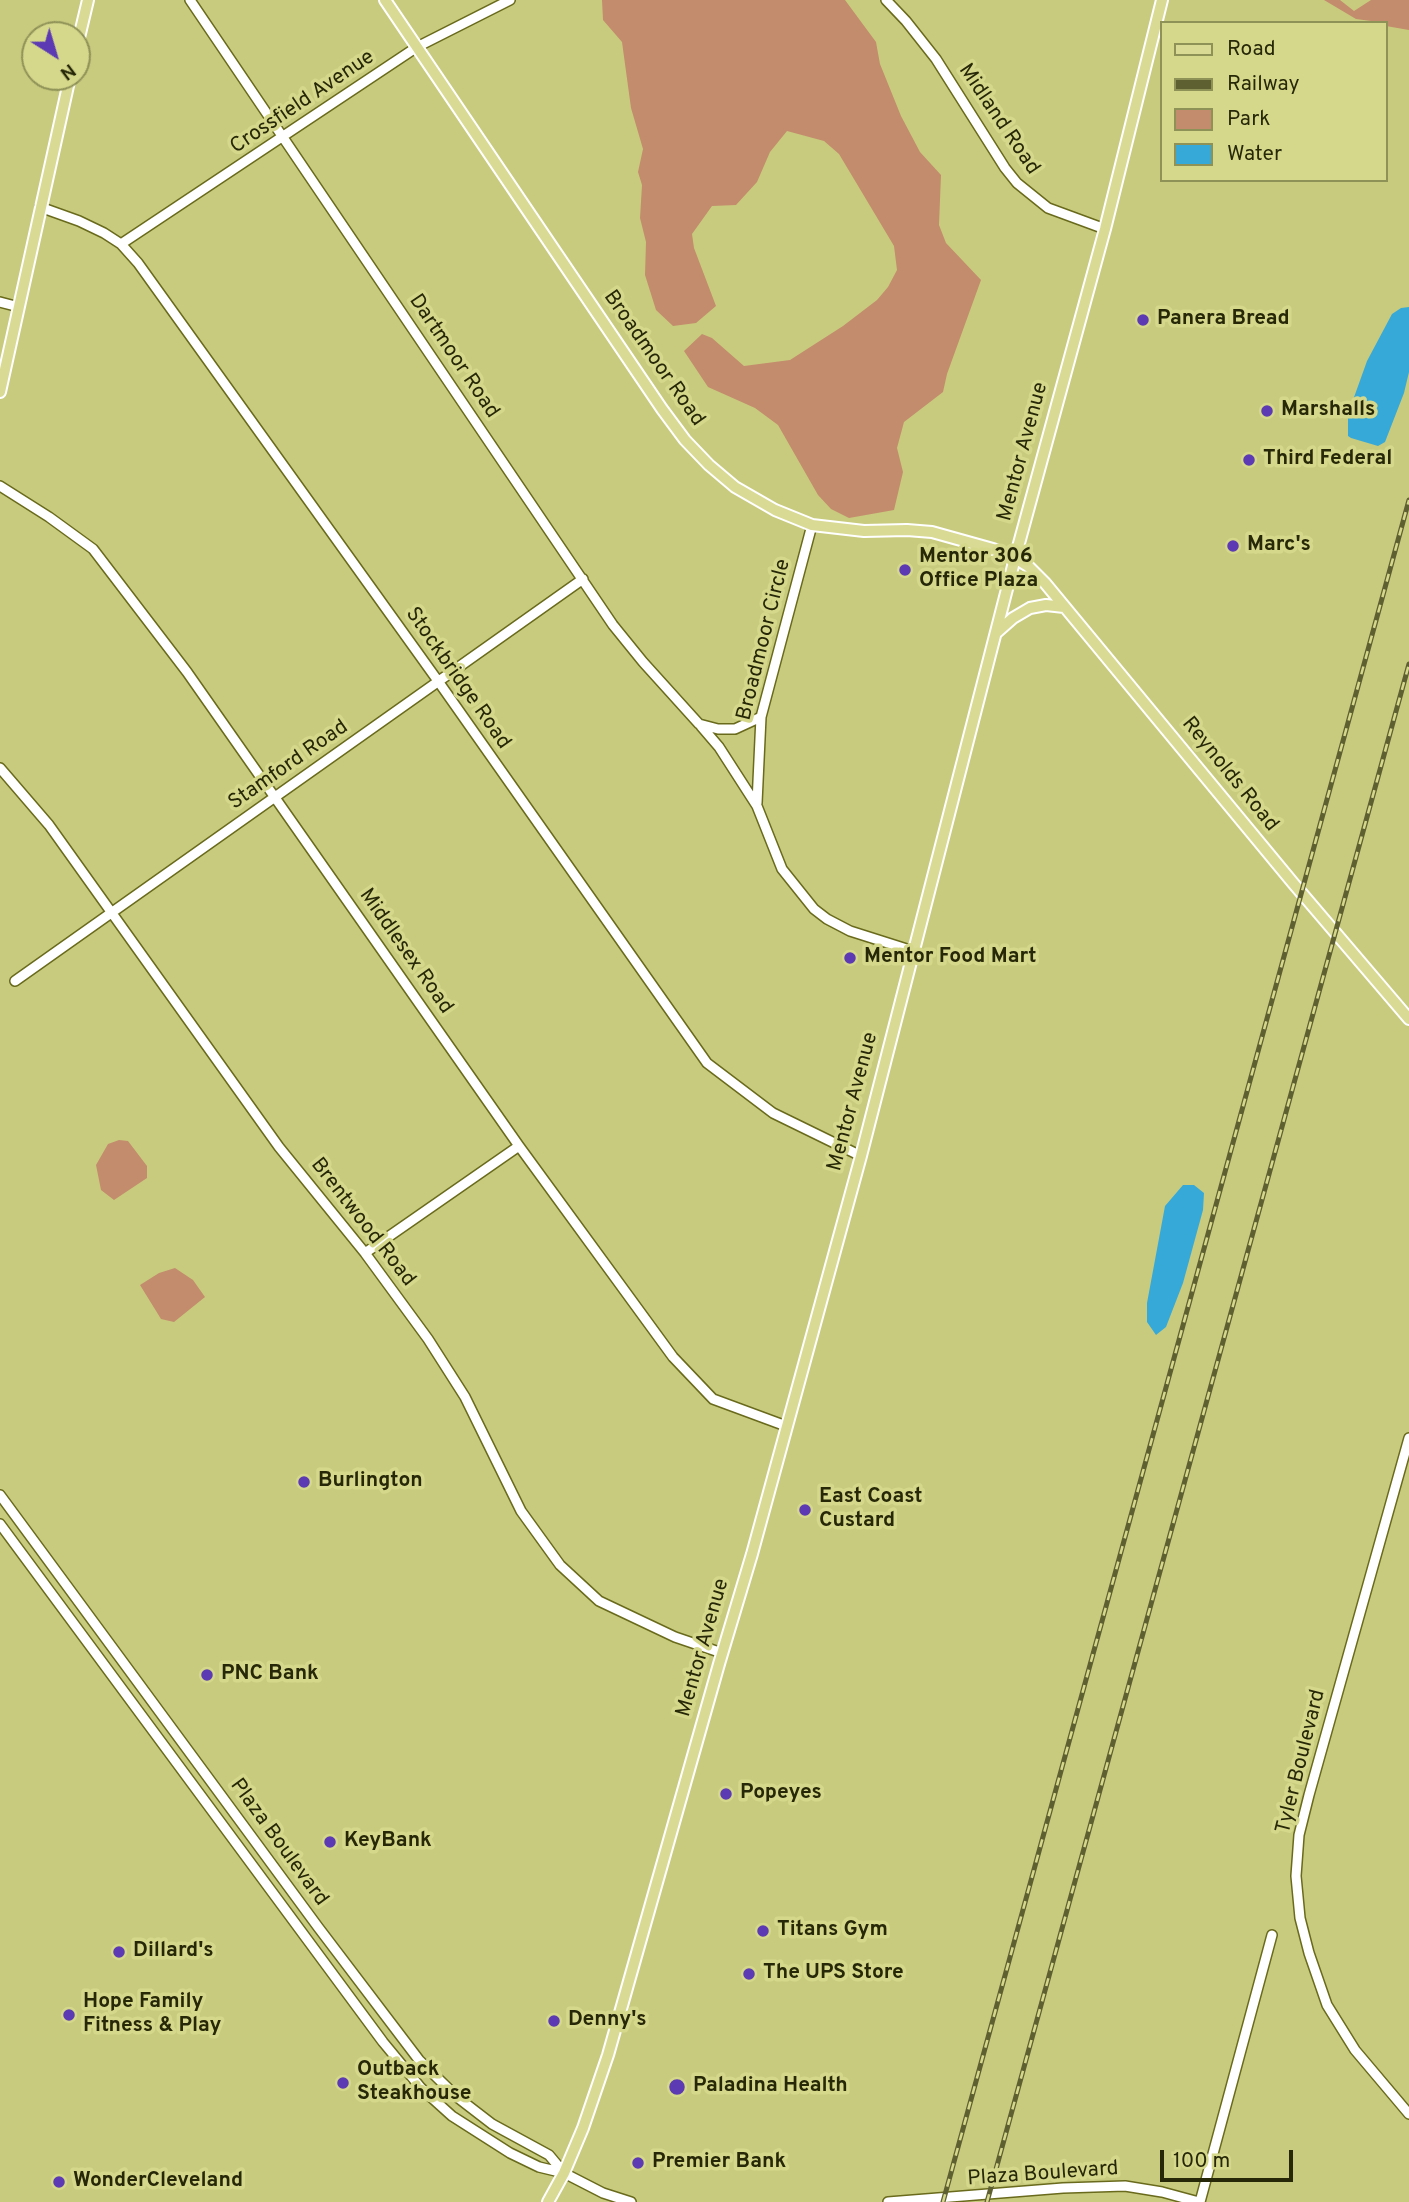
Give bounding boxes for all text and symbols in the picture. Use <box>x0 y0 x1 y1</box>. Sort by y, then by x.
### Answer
north arrow <box>21 21 91 91</box>
legend <box>1160 21 1388 182</box>
text: Road <box>1227 36 1276 63</box>
street label: Crossfield Avenue <box>226 45 380 161</box>
text: N <box>55 57 80 85</box>
street label: Midland Road <box>952 60 1044 180</box>
text: Railway <box>1227 71 1300 98</box>
text: Park <box>1227 106 1270 133</box>
text: Water <box>1227 141 1282 168</box>
street label: Broadmoor Road <box>597 286 709 432</box>
street label: Dartmoor Road <box>402 290 504 424</box>
place label: Panera Bread <box>1157 307 1290 333</box>
marker: Panera Bread <box>1135 312 1151 328</box>
street label: Mentor Avenue <box>993 380 1055 524</box>
place label: Marshalls <box>1281 398 1375 424</box>
marker: Marshalls <box>1259 403 1275 419</box>
place label: Third Federal <box>1263 447 1392 473</box>
marker: Third Federal <box>1241 452 1257 468</box>
place label: Marc's <box>1247 533 1311 559</box>
marker: Marc's <box>1225 538 1241 554</box>
place label: Mentor 306 Office Plaza <box>919 545 1038 595</box>
street label: Broadmoor Circle <box>733 557 797 723</box>
marker: Mentor 306 Office Plaza <box>897 562 913 578</box>
street label: Stockbridge Road <box>399 603 515 755</box>
street label: Reynolds Road <box>1175 713 1283 837</box>
street label: Stamford Road <box>224 715 354 817</box>
street label: Middlesex Road <box>352 885 458 1019</box>
place label: Mentor Food Mart <box>864 945 1037 971</box>
marker: Mentor Food Mart <box>842 950 858 966</box>
street label: Mentor Avenue <box>823 1030 885 1174</box>
street label: Brentwood Road <box>304 1154 420 1292</box>
place label: Burlington <box>318 1469 423 1495</box>
marker: Burlington <box>296 1474 312 1490</box>
place label: East Coast Custard <box>819 1485 923 1535</box>
marker: East Coast Custard <box>797 1502 813 1518</box>
street label: Mentor Avenue <box>672 1576 736 1720</box>
place label: PNC Bank <box>221 1662 319 1688</box>
marker: PNC Bank <box>199 1667 215 1683</box>
street label: Tyler Boulevard <box>1272 1687 1332 1837</box>
street label: Plaza Boulevard <box>223 1774 333 1912</box>
place label: Popeyes <box>740 1781 822 1807</box>
marker: Popeyes <box>718 1786 734 1802</box>
place label: KeyBank <box>344 1829 432 1855</box>
marker: KeyBank <box>322 1834 338 1850</box>
place label: Titans Gym <box>777 1918 888 1944</box>
marker: Titans Gym <box>755 1923 771 1939</box>
place label: Dillard's <box>133 1939 214 1965</box>
marker: Dillard's <box>111 1944 127 1960</box>
place label: The UPS Store <box>763 1961 904 1987</box>
marker: The UPS Store <box>741 1966 757 1982</box>
place label: Hope Family Fitness & Play <box>83 1990 222 2040</box>
marker: Hope Family Fitness & Play <box>61 2007 77 2023</box>
place label: Denny's <box>568 2008 647 2034</box>
marker: Denny's <box>546 2013 562 2029</box>
place label: Outback Steakhouse <box>357 2058 472 2108</box>
place label: Paladina Health <box>693 2074 848 2100</box>
marker: Outback Steakhouse <box>335 2075 351 2091</box>
marker: Paladina Health <box>667 2077 687 2097</box>
scale bar <box>1164 2136 1297 2180</box>
text: 100 m <box>1173 2148 1230 2175</box>
place label: Premier Bank <box>652 2150 786 2176</box>
marker: Premier Bank <box>630 2155 646 2171</box>
street label: Plaza Boulevard <box>967 2157 1119 2193</box>
place label: WonderCleveland <box>73 2169 243 2195</box>
marker: WonderCleveland <box>51 2174 67 2190</box>

